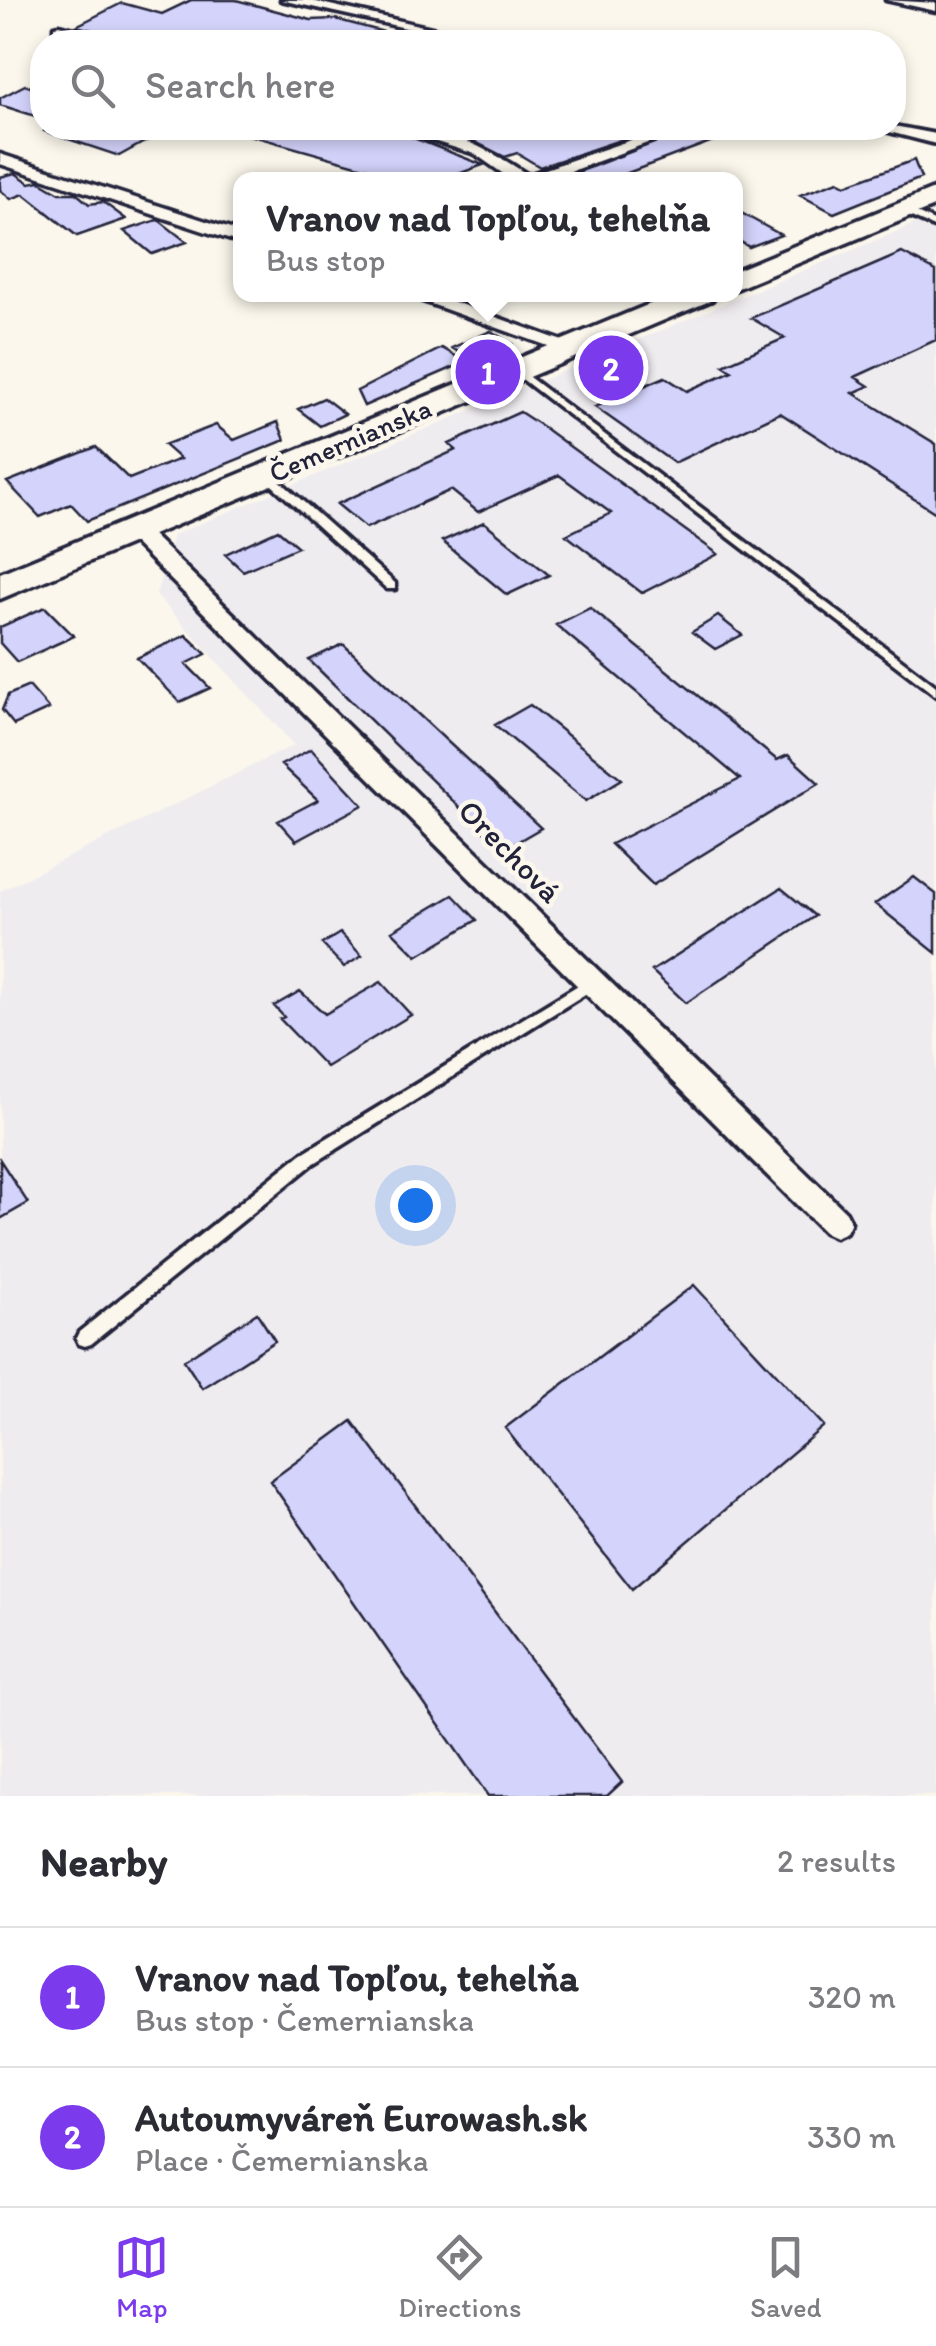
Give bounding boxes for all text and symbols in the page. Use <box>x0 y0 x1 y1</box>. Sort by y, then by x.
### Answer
search box <box>30 30 906 140</box>
icon: search <box>65 58 120 113</box>
text: Search here <box>145 62 336 108</box>
popup <box>233 172 743 302</box>
text: Vranov nad Topľou, tehelňa <box>266 195 710 241</box>
text: Bus stop <box>266 241 385 279</box>
pin: 2 <box>578 330 644 406</box>
pin: 1 <box>456 334 520 410</box>
street label: Čemernianska <box>264 390 436 489</box>
street label: Orechová <box>450 791 570 911</box>
your location <box>390 1180 441 1231</box>
text: Nearby <box>40 1836 167 1887</box>
text: 2 results <box>777 1842 896 1880</box>
text: Vranov nad Topľou, tehelňa <box>135 1955 579 2001</box>
text: 1 <box>65 1978 80 2016</box>
text: 320 m <box>808 1978 896 2016</box>
text: Bus stop · Čemernianska <box>135 2001 474 2039</box>
text: Autoumyváreň Eurowash.sk <box>135 2095 587 2141</box>
text: 2 <box>64 2118 81 2156</box>
text: 330 m <box>807 2118 896 2156</box>
text: Place · Čemernianska <box>135 2141 428 2179</box>
tab: Map <box>114 2230 169 2324</box>
tab: Directions <box>398 2230 521 2324</box>
tab: Saved <box>750 2230 822 2324</box>

